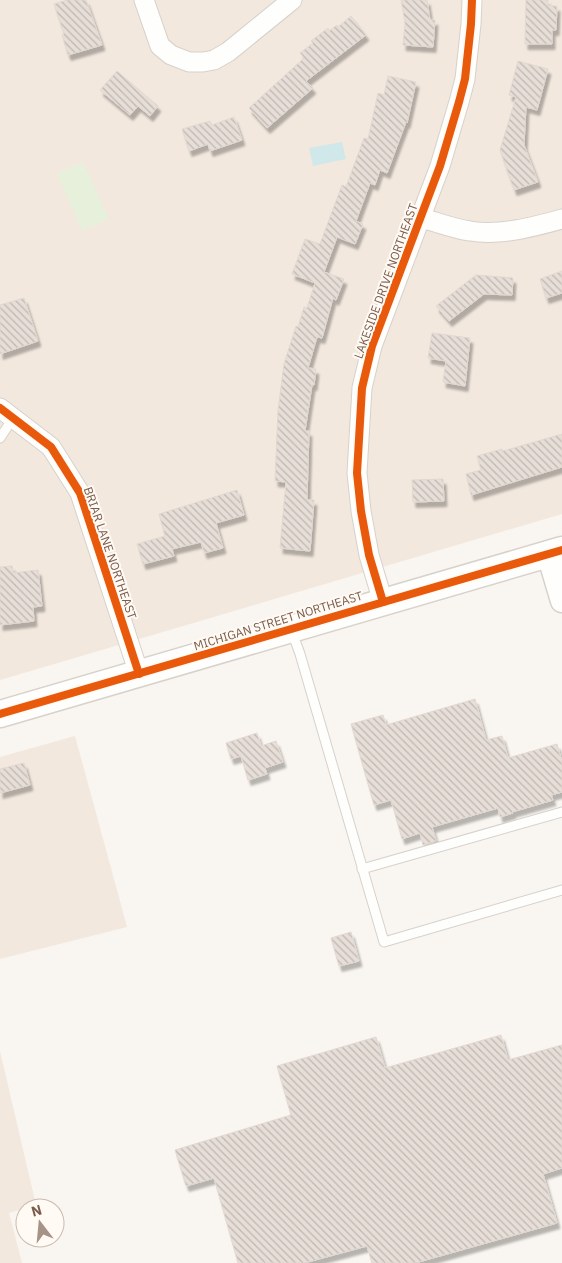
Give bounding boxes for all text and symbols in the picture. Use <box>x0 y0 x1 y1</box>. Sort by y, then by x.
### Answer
street label: LAKESIDE DRIVE NORTHEAST <box>350 201 421 360</box>
street label: BRIAR LANE NORTHEAST <box>81 485 140 621</box>
street label: MICHIGAN STREET NORTHEAST <box>192 588 364 653</box>
north arrow <box>15 1198 65 1248</box>
text: N <box>29 1200 44 1221</box>

